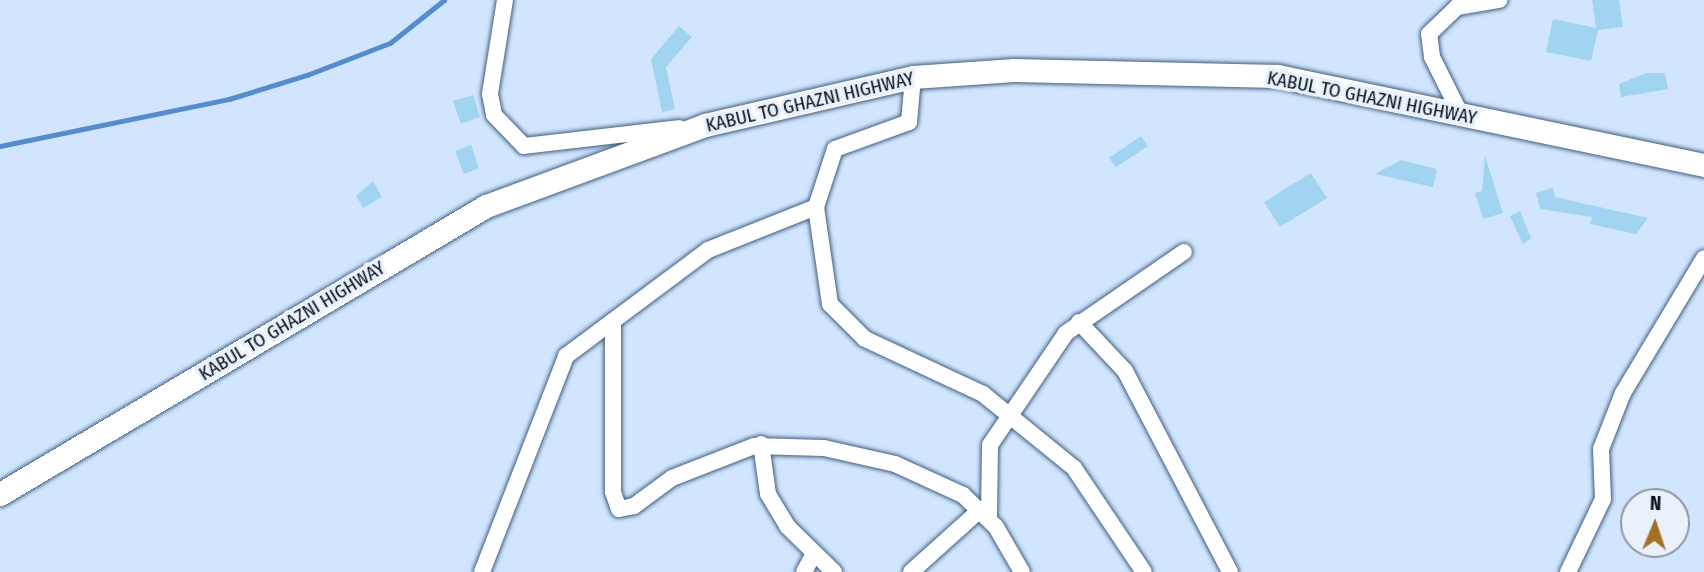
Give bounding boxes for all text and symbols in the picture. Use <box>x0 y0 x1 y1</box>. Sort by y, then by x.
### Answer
street label: KABUL TO GHAZNI HIGHWAY <box>1265 66 1479 130</box>
street label: KABUL TO GHAZNI HIGHWAY <box>704 67 916 137</box>
street label: KABUL TO GHAZNI HIGHWAY <box>195 256 389 386</box>
north arrow <box>1620 488 1690 558</box>
text: N <box>1650 492 1662 515</box>

